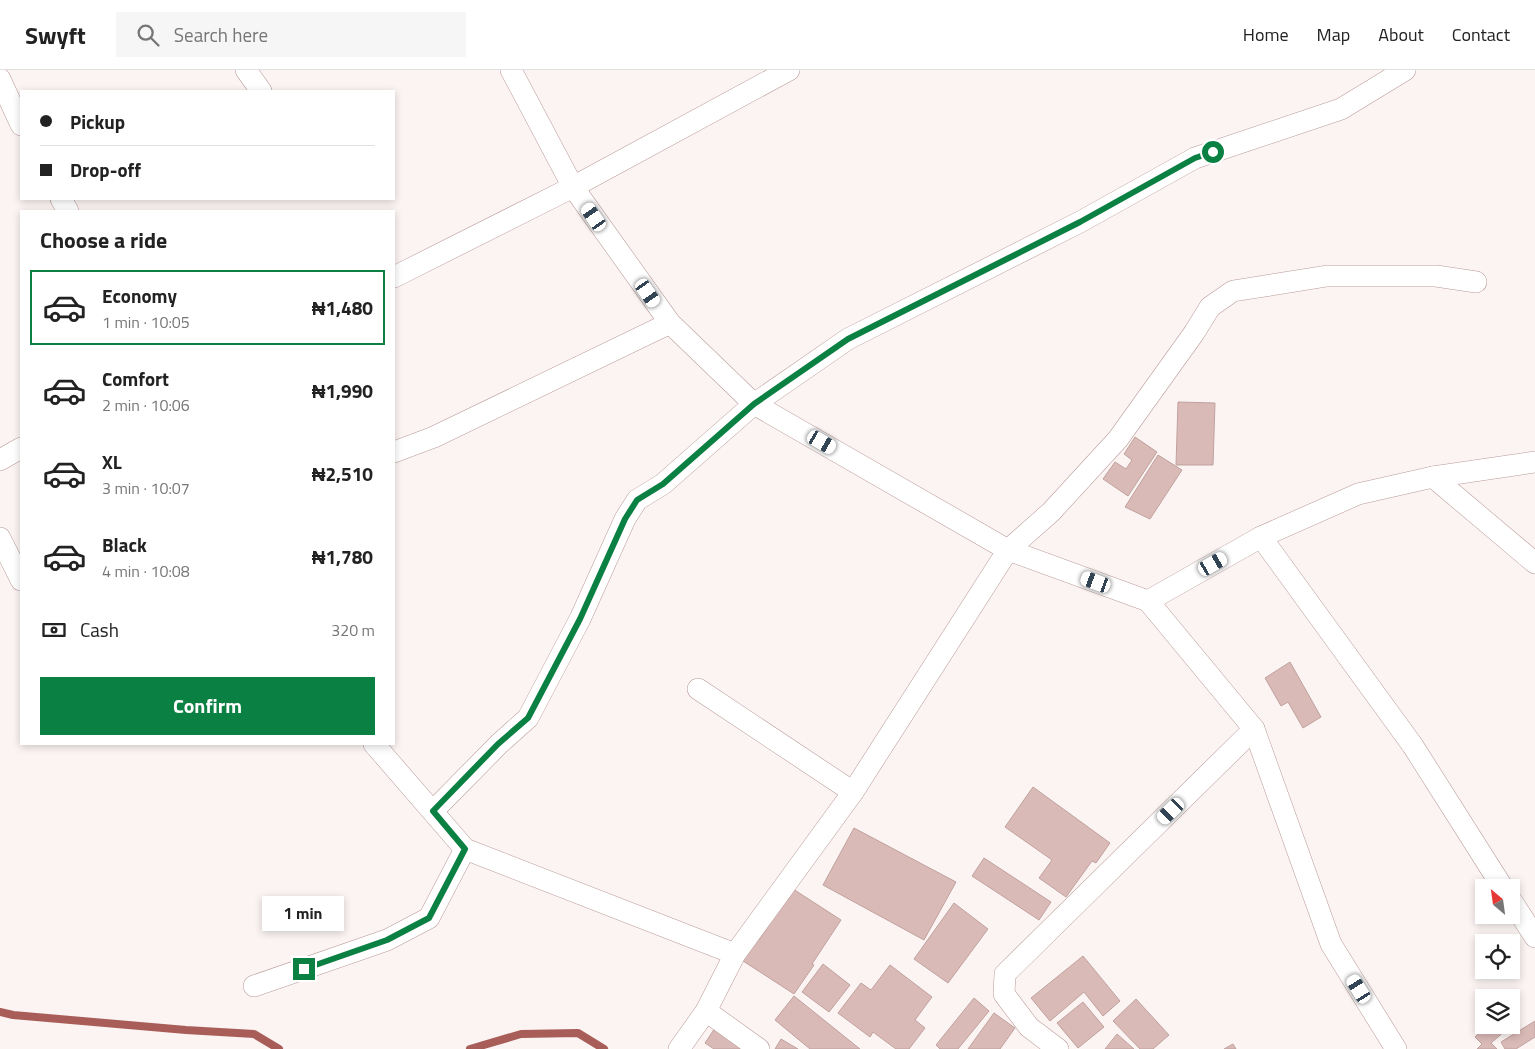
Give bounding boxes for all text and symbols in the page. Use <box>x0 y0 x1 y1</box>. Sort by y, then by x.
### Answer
search box <box>116 12 466 57</box>
text: Swyft <box>25 17 86 53</box>
text: Search here <box>174 20 268 49</box>
icon: search <box>134 21 162 49</box>
text: Home <box>1243 21 1289 48</box>
text: Map <box>1317 21 1350 48</box>
text: About <box>1378 21 1424 48</box>
text: Contact <box>1452 21 1510 48</box>
text: Pickup <box>70 107 125 136</box>
route start <box>1202 141 1224 163</box>
text: Drop-off <box>70 155 141 184</box>
car <box>579 200 608 234</box>
text: Choose a ride <box>40 223 167 257</box>
car <box>633 276 662 310</box>
text: Economy <box>102 281 177 310</box>
icon: car <box>42 285 87 330</box>
text: ₦1,480 <box>312 293 373 322</box>
text: 1 min · 10:05 <box>102 310 190 334</box>
text: Comfort <box>102 364 169 393</box>
icon: car <box>42 368 87 413</box>
text: ₦1,990 <box>312 376 373 405</box>
text: 2 min · 10:06 <box>102 393 190 417</box>
car <box>805 428 838 456</box>
text: XL <box>102 447 122 476</box>
icon: car <box>42 451 87 496</box>
text: ₦2,510 <box>312 459 373 488</box>
text: 3 min · 10:07 <box>102 476 190 500</box>
text: Black <box>102 530 147 559</box>
icon: car <box>42 534 87 579</box>
text: ₦1,780 <box>312 542 373 571</box>
car <box>1196 550 1229 578</box>
text: 4 min · 10:08 <box>102 559 190 583</box>
car <box>1079 570 1112 594</box>
text: Cash <box>80 615 119 644</box>
icon: cash <box>40 616 68 644</box>
text: 320 m <box>331 618 375 642</box>
button: Confirm <box>40 677 375 735</box>
car <box>1155 795 1187 827</box>
north arrow <box>1475 879 1520 924</box>
map controls <box>1475 879 1520 1034</box>
callout: 1 min <box>263 896 345 932</box>
text: 1 min <box>284 901 322 925</box>
button: locate <box>1475 934 1520 979</box>
route end <box>293 958 315 980</box>
car <box>1344 972 1373 1006</box>
button: layers <box>1475 989 1520 1034</box>

